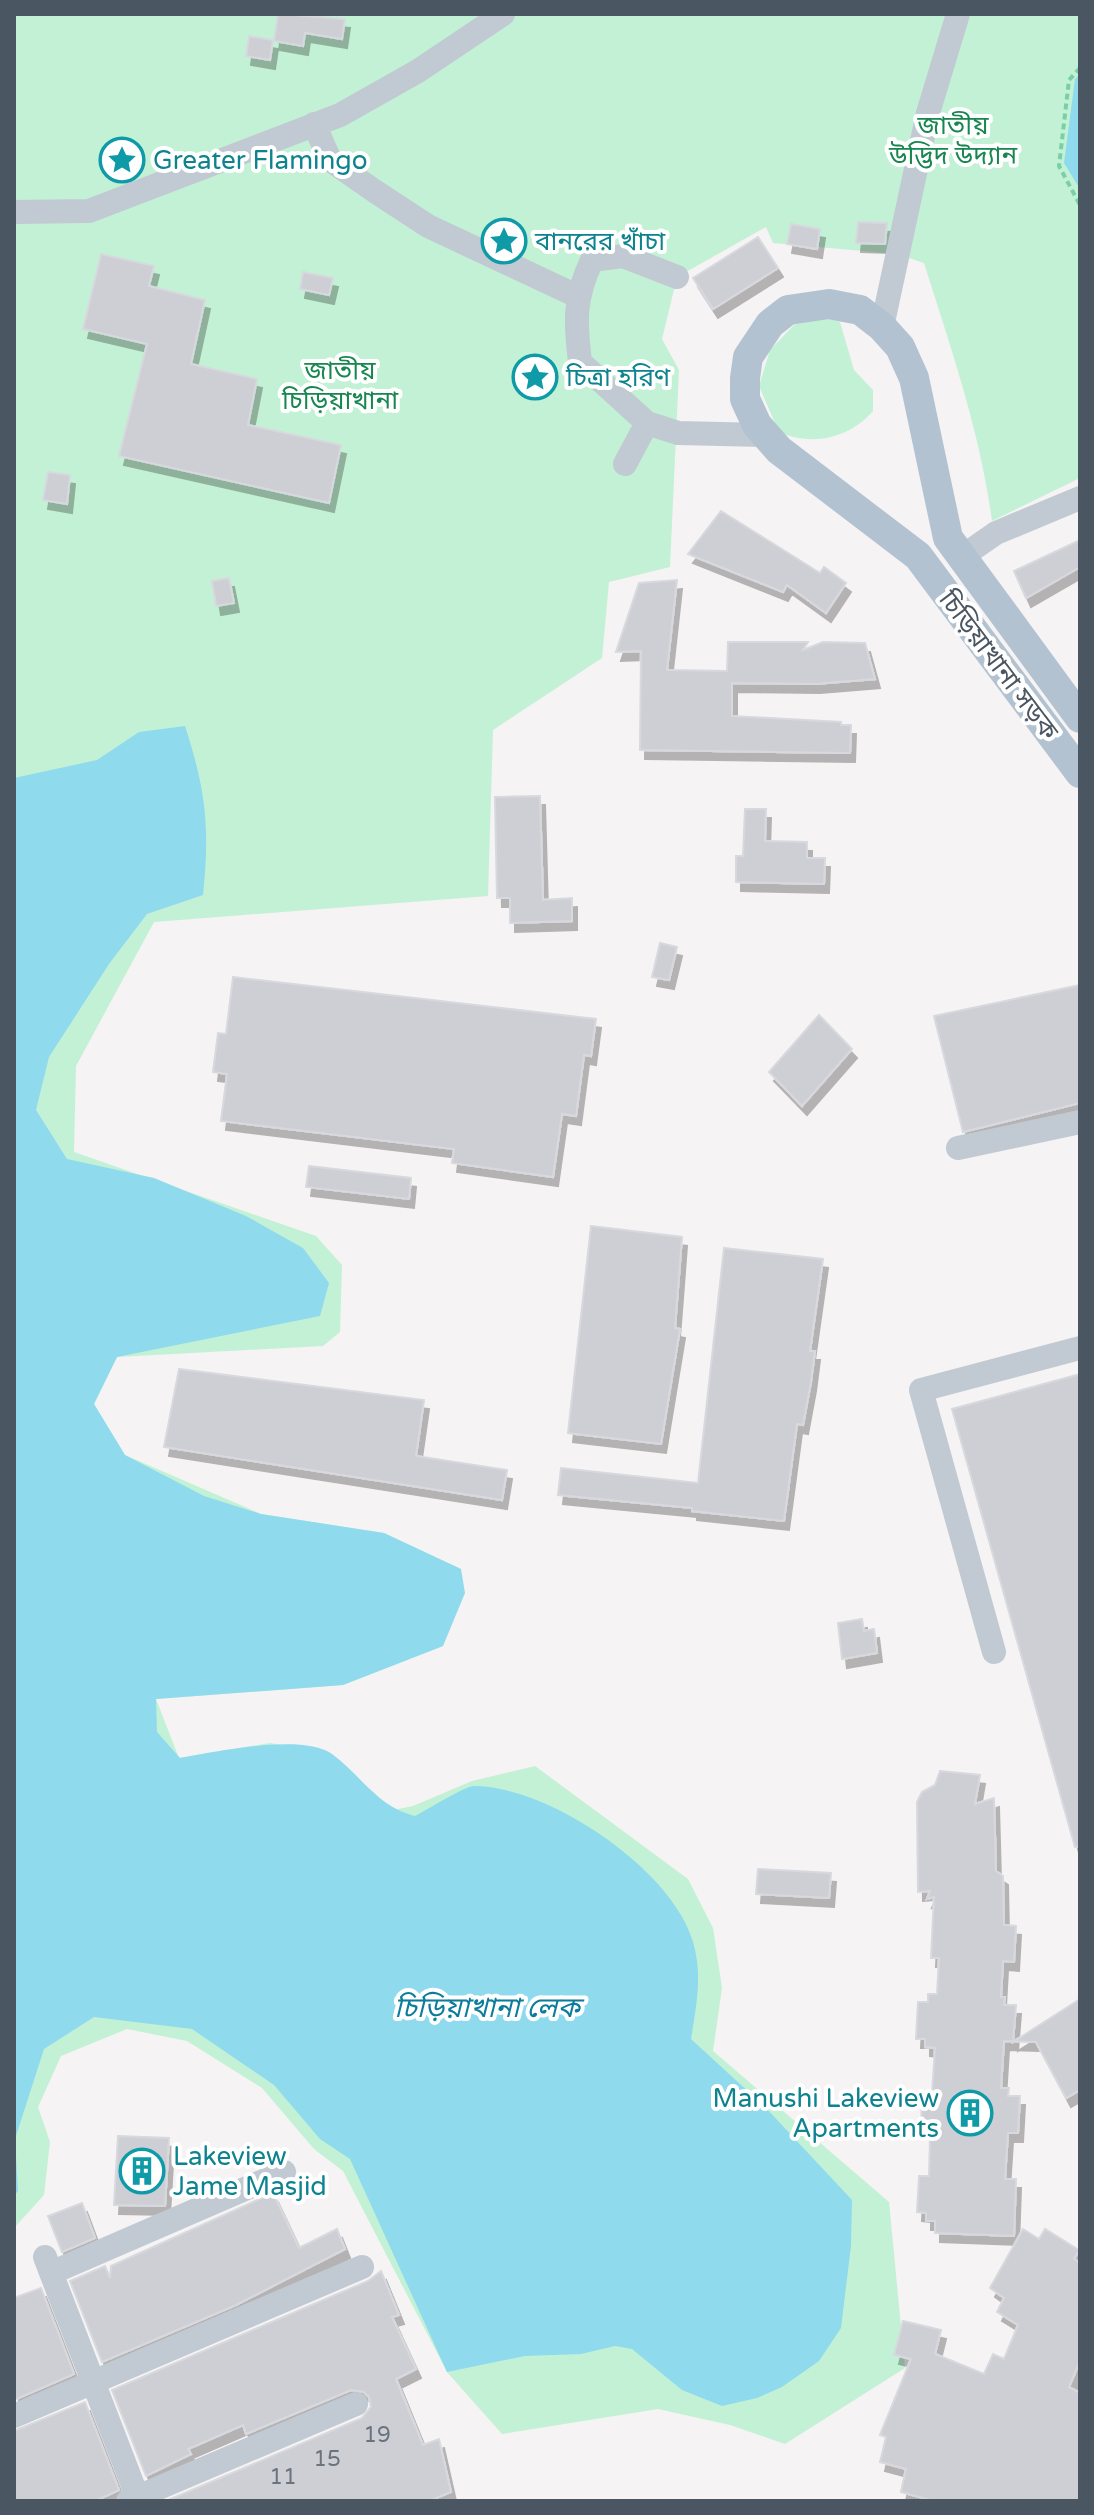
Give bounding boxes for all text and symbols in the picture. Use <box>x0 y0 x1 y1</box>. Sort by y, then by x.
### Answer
park label: জাতীয় উদ্ভিদ উদ্যান <box>888 110 1017 171</box>
place icon: Greater Flamingo <box>98 136 146 184</box>
place label: Greater Flamingo <box>153 145 368 176</box>
place icon: বানরের খাঁচা <box>480 217 528 265</box>
place label: বানরের খাঁচা <box>534 226 666 257</box>
place icon: চিত্রা হরিণ <box>511 353 559 401</box>
park label: জাতীয় চিড়িয়াখানা <box>281 355 399 416</box>
place label: চিত্রা হরিণ <box>565 362 671 393</box>
street label: চিড়িয়াখানা সড়ক <box>932 584 1065 747</box>
water label: চিড়িয়াখানা লেক <box>394 1991 585 2025</box>
place label: Manushi Lakeview Apartments <box>713 2083 939 2144</box>
building icon: Manushi Lakeview Apartments <box>946 2089 994 2137</box>
place label: Lakeview Jame Masjid <box>173 2141 327 2202</box>
building icon: Lakeview Jame Masjid <box>118 2147 166 2195</box>
house number: 19 <box>363 2422 391 2448</box>
house number: 15 <box>313 2446 341 2472</box>
house number: 11 <box>269 2464 297 2490</box>

